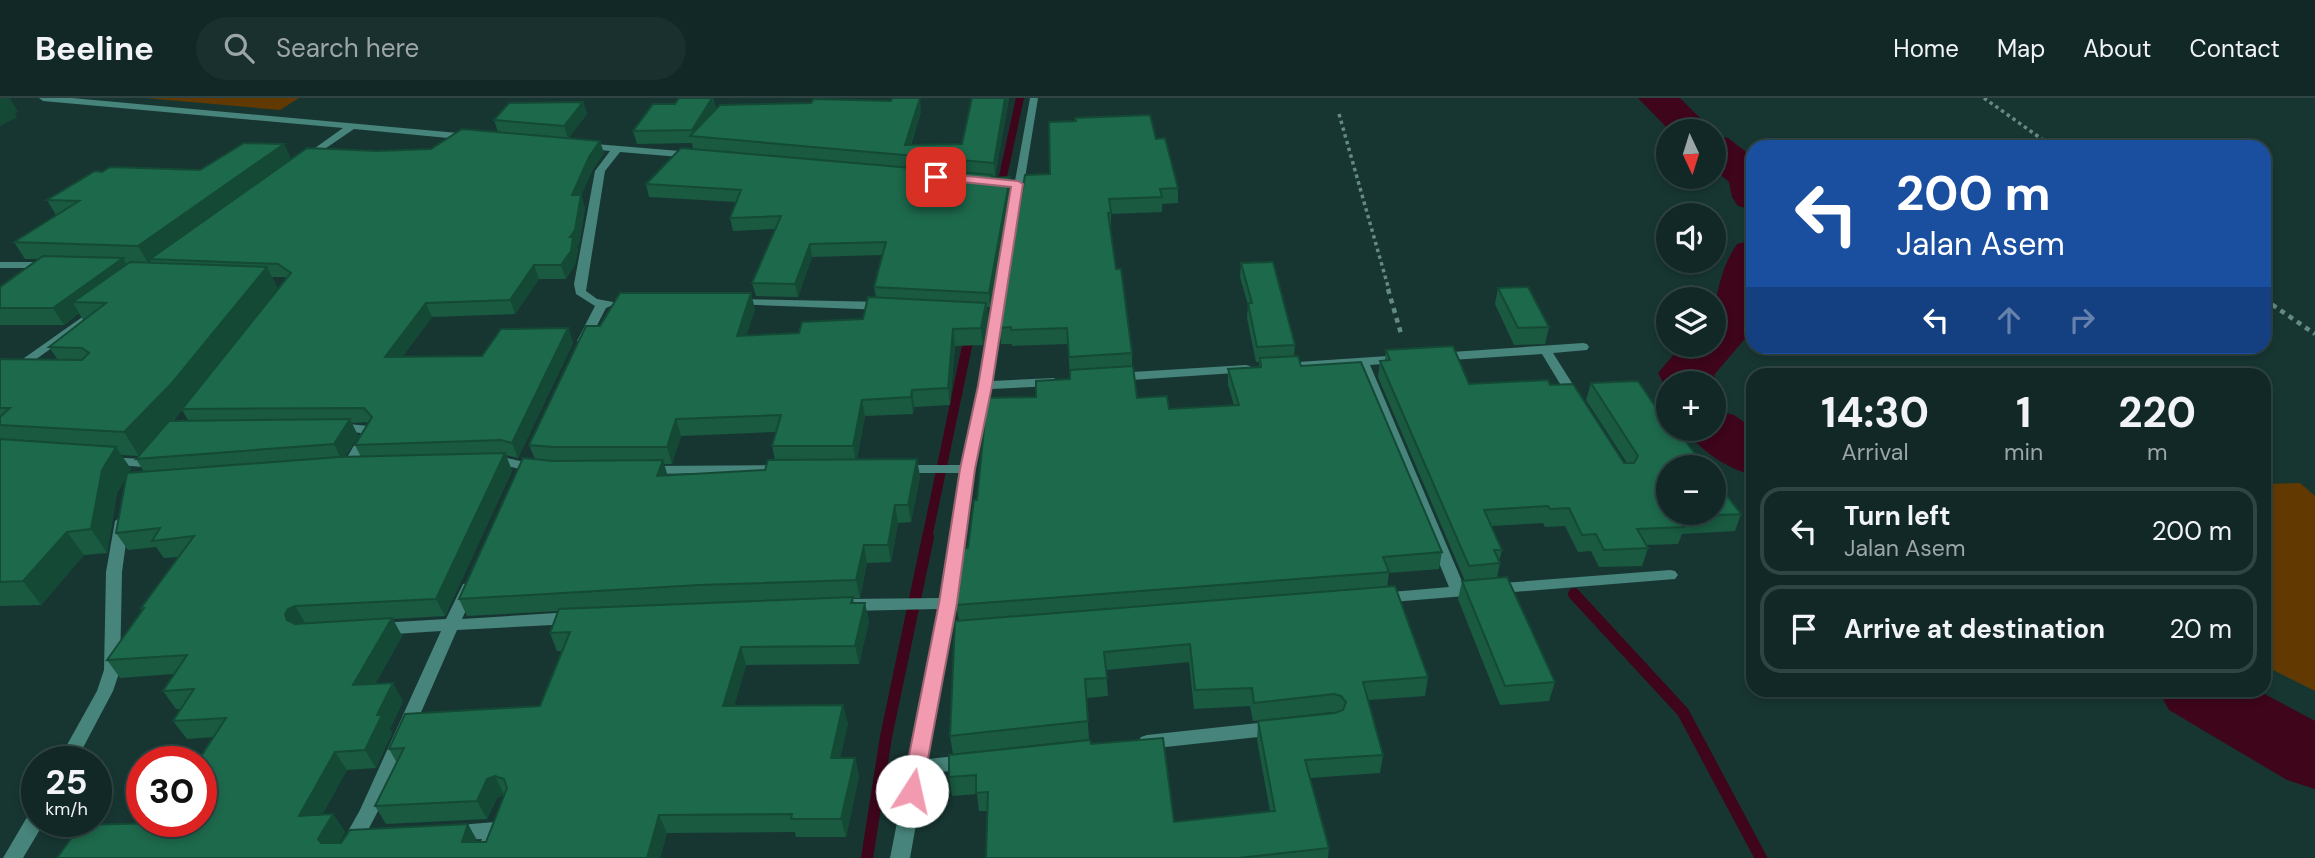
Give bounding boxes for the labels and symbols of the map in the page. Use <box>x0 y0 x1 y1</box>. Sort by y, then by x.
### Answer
north arrow <box>1656 119 1726 189</box>
pin <box>906 147 966 207</box>
speed limit sign: 30 <box>126 746 217 837</box>
position arrow <box>875 754 949 828</box>

